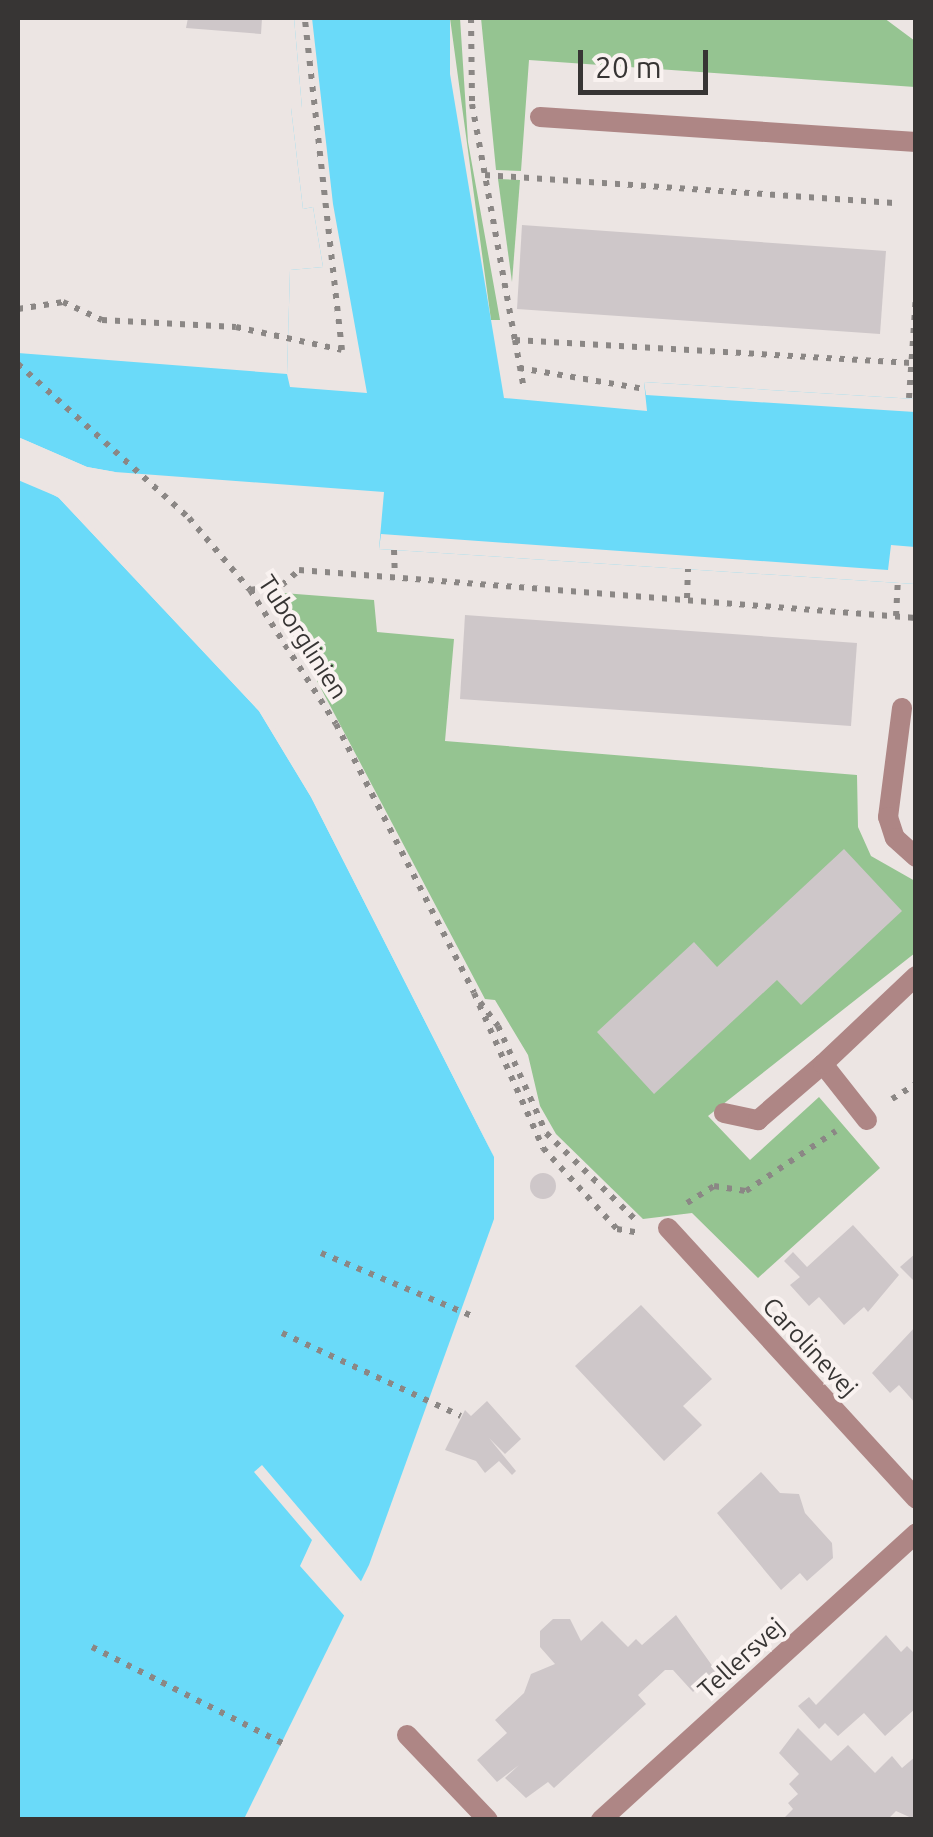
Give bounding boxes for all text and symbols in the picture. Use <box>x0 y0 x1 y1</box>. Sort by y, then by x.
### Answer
scale bar <box>583 30 713 92</box>
text: 20 m <box>595 50 662 84</box>
street label: Tuborglinien <box>252 569 354 705</box>
street label: Carolinevej <box>756 1291 864 1403</box>
street label: Tellersvej <box>692 1611 790 1705</box>

